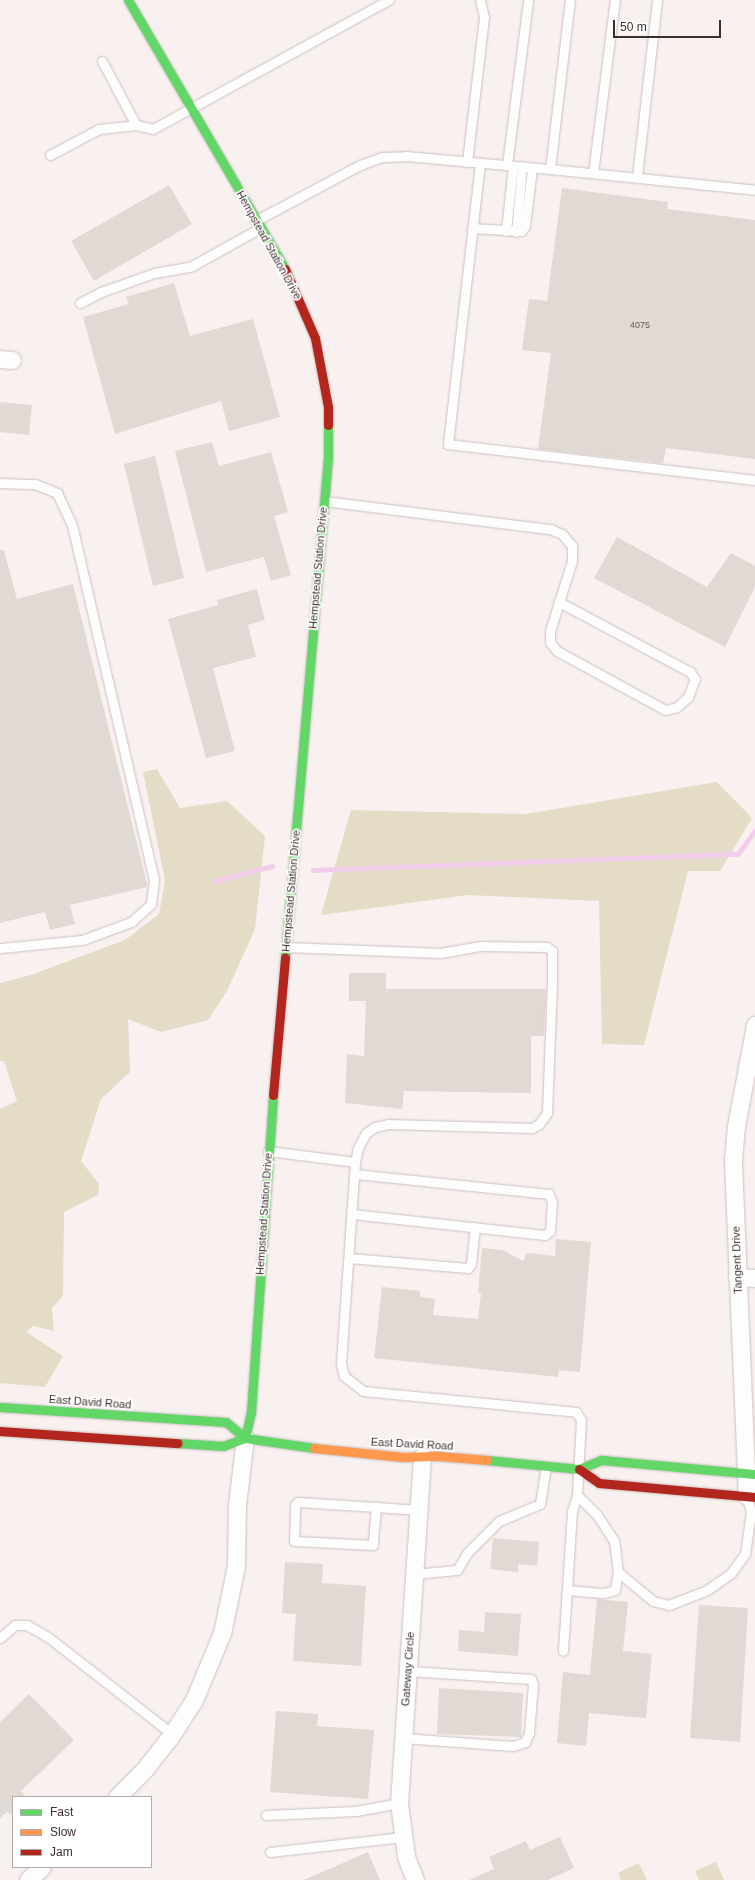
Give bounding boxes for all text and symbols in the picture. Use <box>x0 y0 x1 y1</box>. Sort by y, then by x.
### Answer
scale bar <box>615 12 723 38</box>
text: 50 m <box>620 20 647 34</box>
street label: Hempstead Station Drive <box>234 188 304 302</box>
house number: 4075 <box>630 320 650 330</box>
street label: Hempstead Station Drive <box>306 507 330 629</box>
street label: Hempstead Station Drive <box>279 830 303 952</box>
street label: Hempstead Station Drive <box>253 1153 275 1275</box>
street label: Tangent Drive <box>729 1226 745 1294</box>
street label: East David Road <box>48 1393 132 1411</box>
street label: East David Road <box>370 1435 454 1453</box>
street label: Gateway Circle <box>399 1631 417 1707</box>
legend <box>12 1796 152 1868</box>
text: Fast <box>50 1805 73 1819</box>
text: Slow <box>50 1825 76 1839</box>
text: Jam <box>50 1845 73 1859</box>

